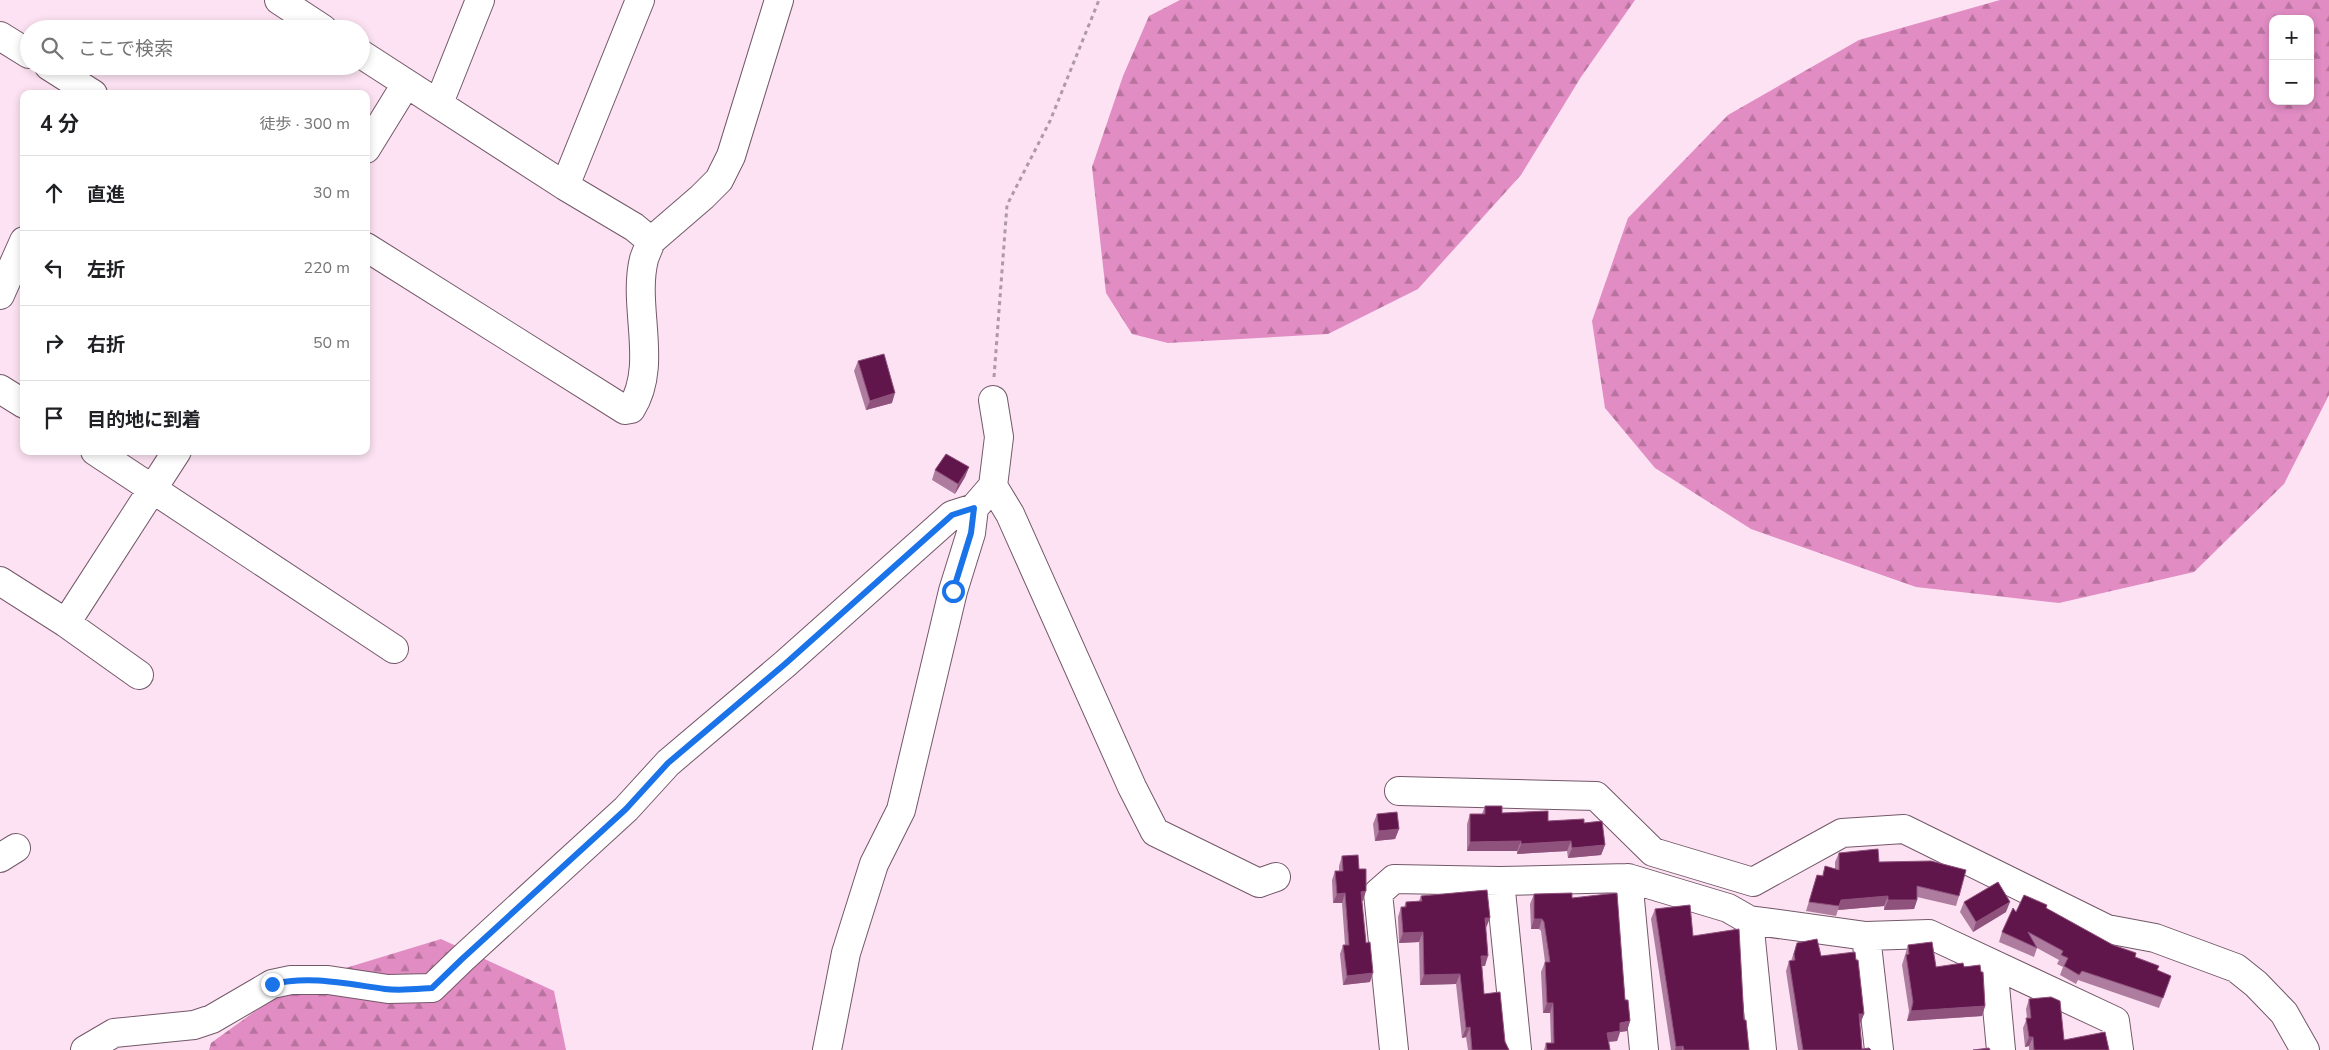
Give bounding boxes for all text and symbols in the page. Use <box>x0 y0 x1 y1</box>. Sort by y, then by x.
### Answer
map controls <box>2269 15 2314 105</box>
button: + <box>2269 15 2314 60</box>
search box <box>20 20 370 75</box>
icon: search <box>38 34 66 62</box>
text: ここで検索 <box>78 36 173 62</box>
button: − <box>2269 60 2314 105</box>
text: 4 分 <box>40 110 79 138</box>
text: 徒歩 · 300 m <box>260 113 350 135</box>
icon: ahead <box>40 179 68 207</box>
text: 直進 <box>87 182 125 208</box>
text: 30 m <box>313 182 350 204</box>
icon: left <box>40 254 68 282</box>
text: 左折 <box>87 257 125 283</box>
text: 220 m <box>303 257 350 279</box>
icon: right <box>40 329 68 357</box>
text: 右折 <box>87 332 125 358</box>
text: 50 m <box>313 332 350 354</box>
icon: arrive <box>40 404 68 432</box>
text: 目的地に到着 <box>87 407 201 433</box>
route start <box>942 580 965 603</box>
route end <box>261 973 284 996</box>

